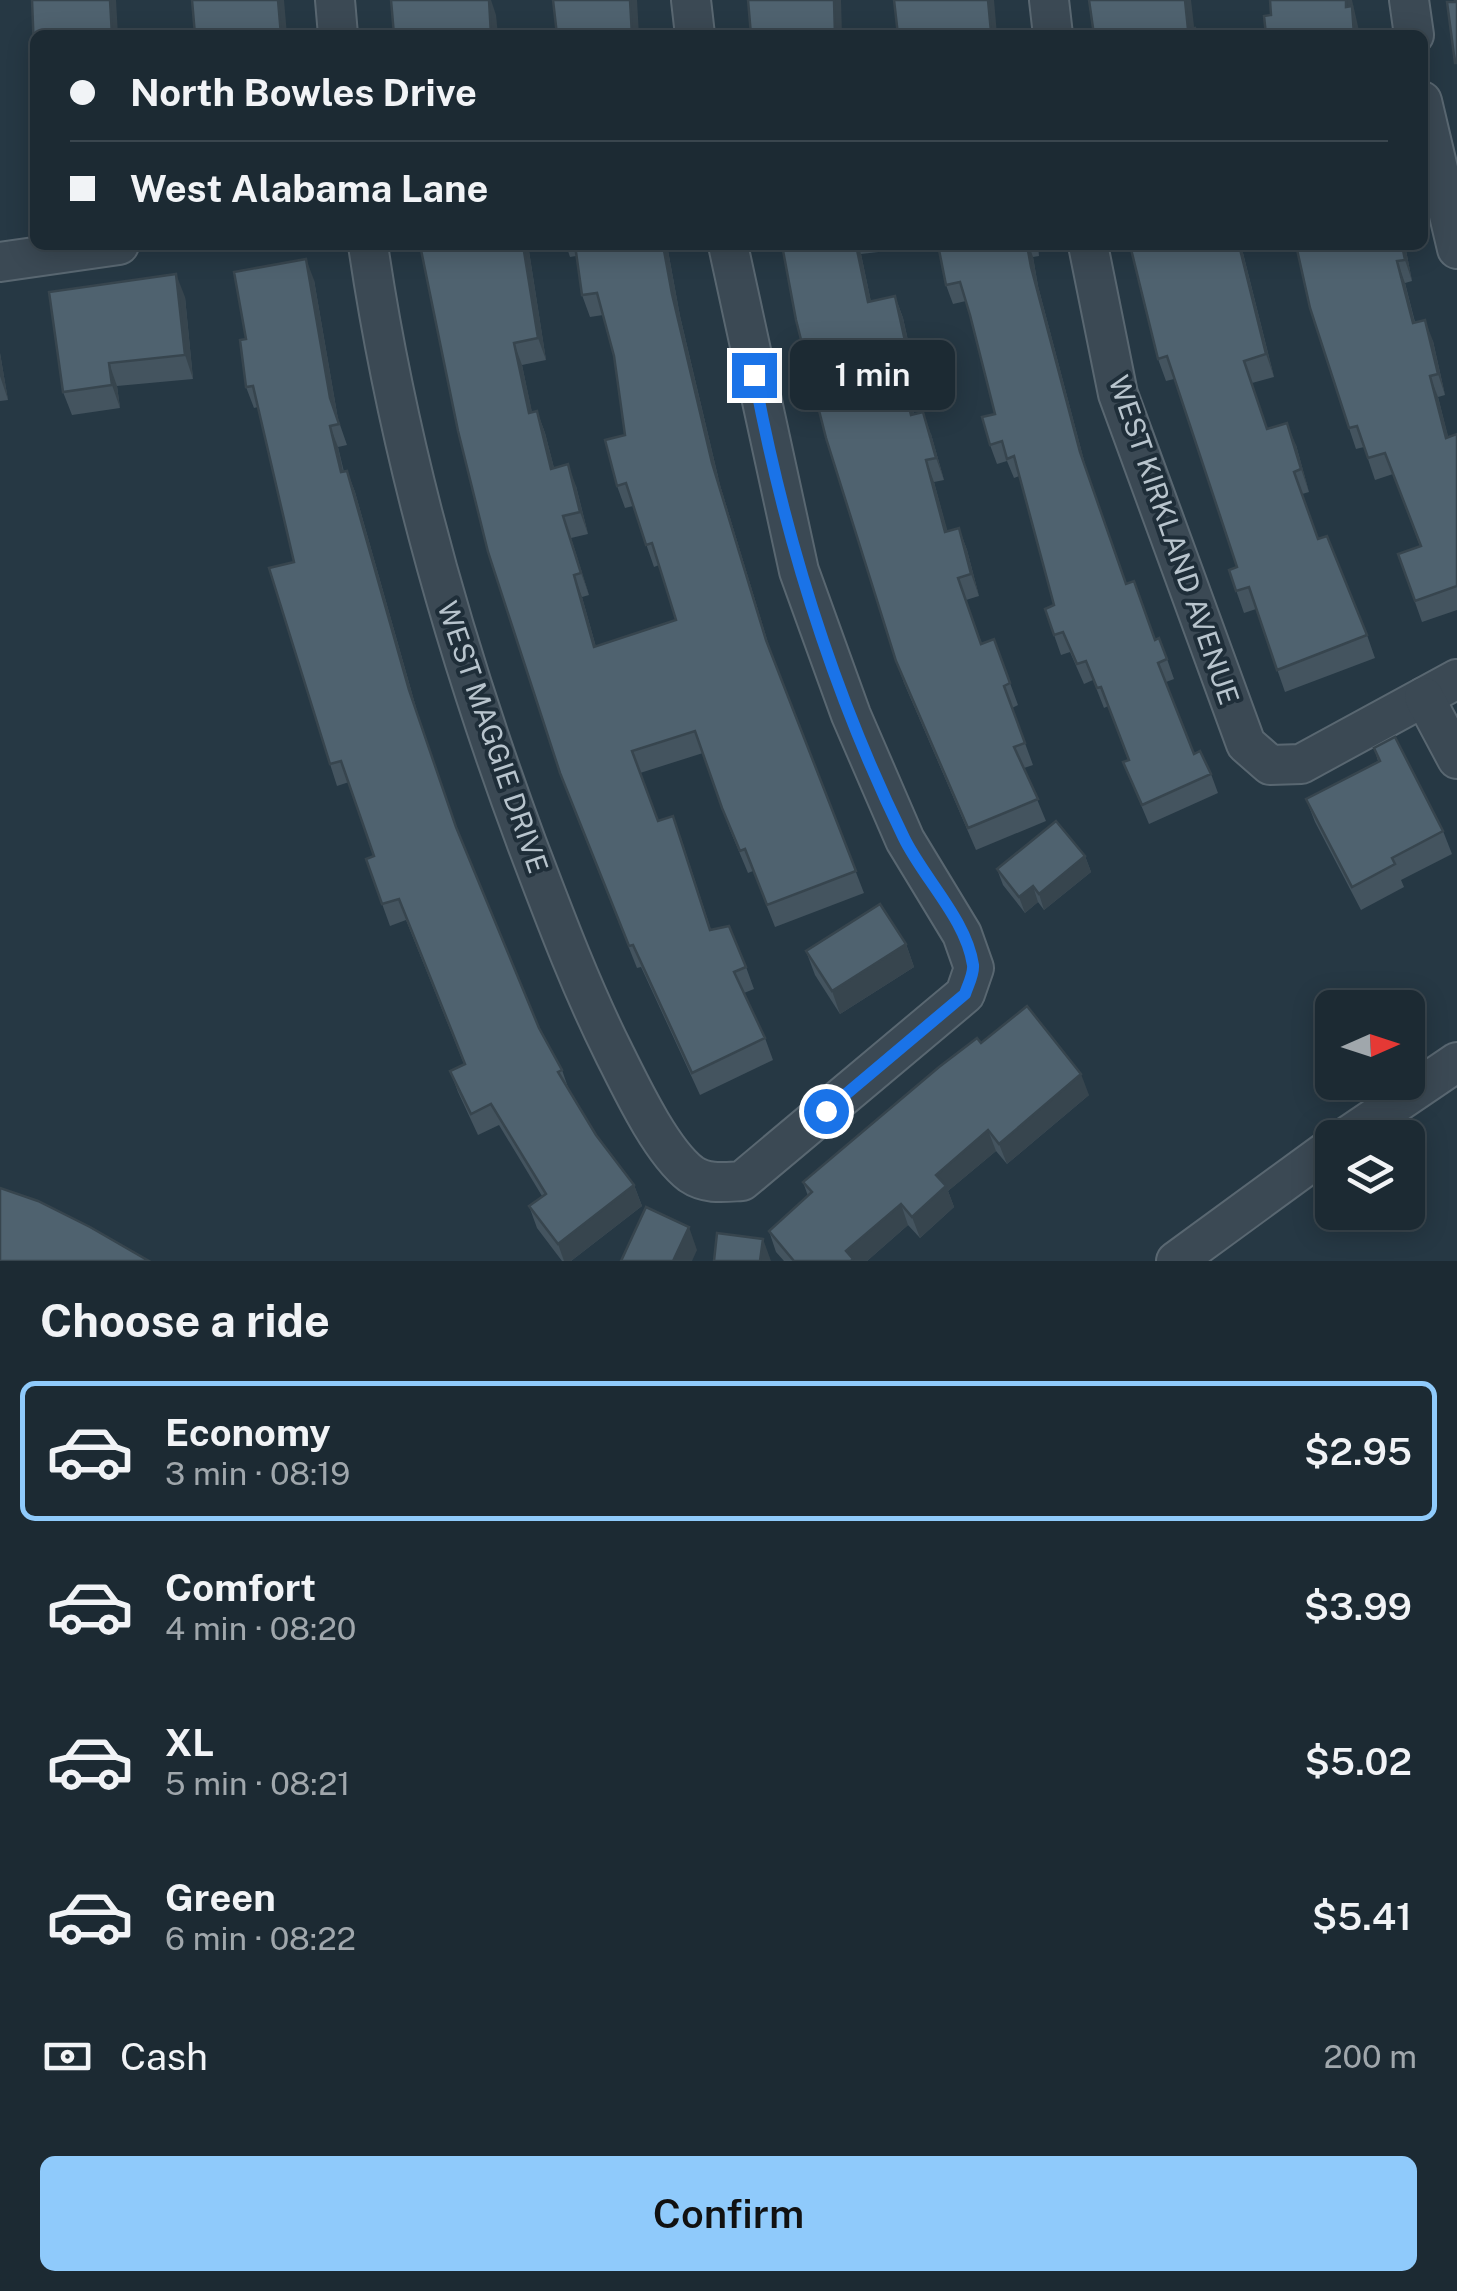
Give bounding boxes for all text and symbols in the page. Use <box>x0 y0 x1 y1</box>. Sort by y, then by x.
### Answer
text: North Bowles Drive <box>130 70 477 115</box>
text: West Alabama Lane <box>130 166 488 211</box>
callout: 1 min <box>789 340 954 410</box>
route end <box>732 353 777 398</box>
text: 1 min <box>834 356 911 393</box>
street label: WEST KIRKLAND AVENUE <box>1103 371 1246 709</box>
street label: WEST MAGGIE DRIVE <box>431 597 556 877</box>
north arrow <box>1315 990 1425 1100</box>
map controls <box>1315 990 1425 1230</box>
route start <box>804 1089 849 1134</box>
button: layers <box>1315 1120 1425 1230</box>
text: Choose a ride <box>40 1294 330 1347</box>
icon: car <box>45 1406 135 1496</box>
text: Economy <box>165 1410 331 1455</box>
text: $2.95 <box>1304 1429 1412 1474</box>
text: 3 min · 08:19 <box>165 1455 350 1492</box>
icon: car <box>45 1561 135 1651</box>
text: Comfort <box>165 1565 316 1610</box>
text: $3.99 <box>1304 1584 1412 1629</box>
text: 4 min · 08:20 <box>165 1610 356 1647</box>
icon: car <box>45 1716 135 1806</box>
text: XL <box>165 1720 214 1765</box>
text: $5.02 <box>1305 1739 1412 1784</box>
text: 5 min · 08:21 <box>165 1765 350 1802</box>
icon: car <box>45 1871 135 1961</box>
text: Green <box>165 1875 276 1920</box>
text: $5.41 <box>1312 1894 1412 1939</box>
text: 6 min · 08:22 <box>165 1920 356 1957</box>
icon: cash <box>40 2029 95 2084</box>
text: Cash <box>120 2034 208 2079</box>
text: 200 m <box>1324 2038 1417 2075</box>
button: Confirm <box>40 2156 1417 2271</box>

